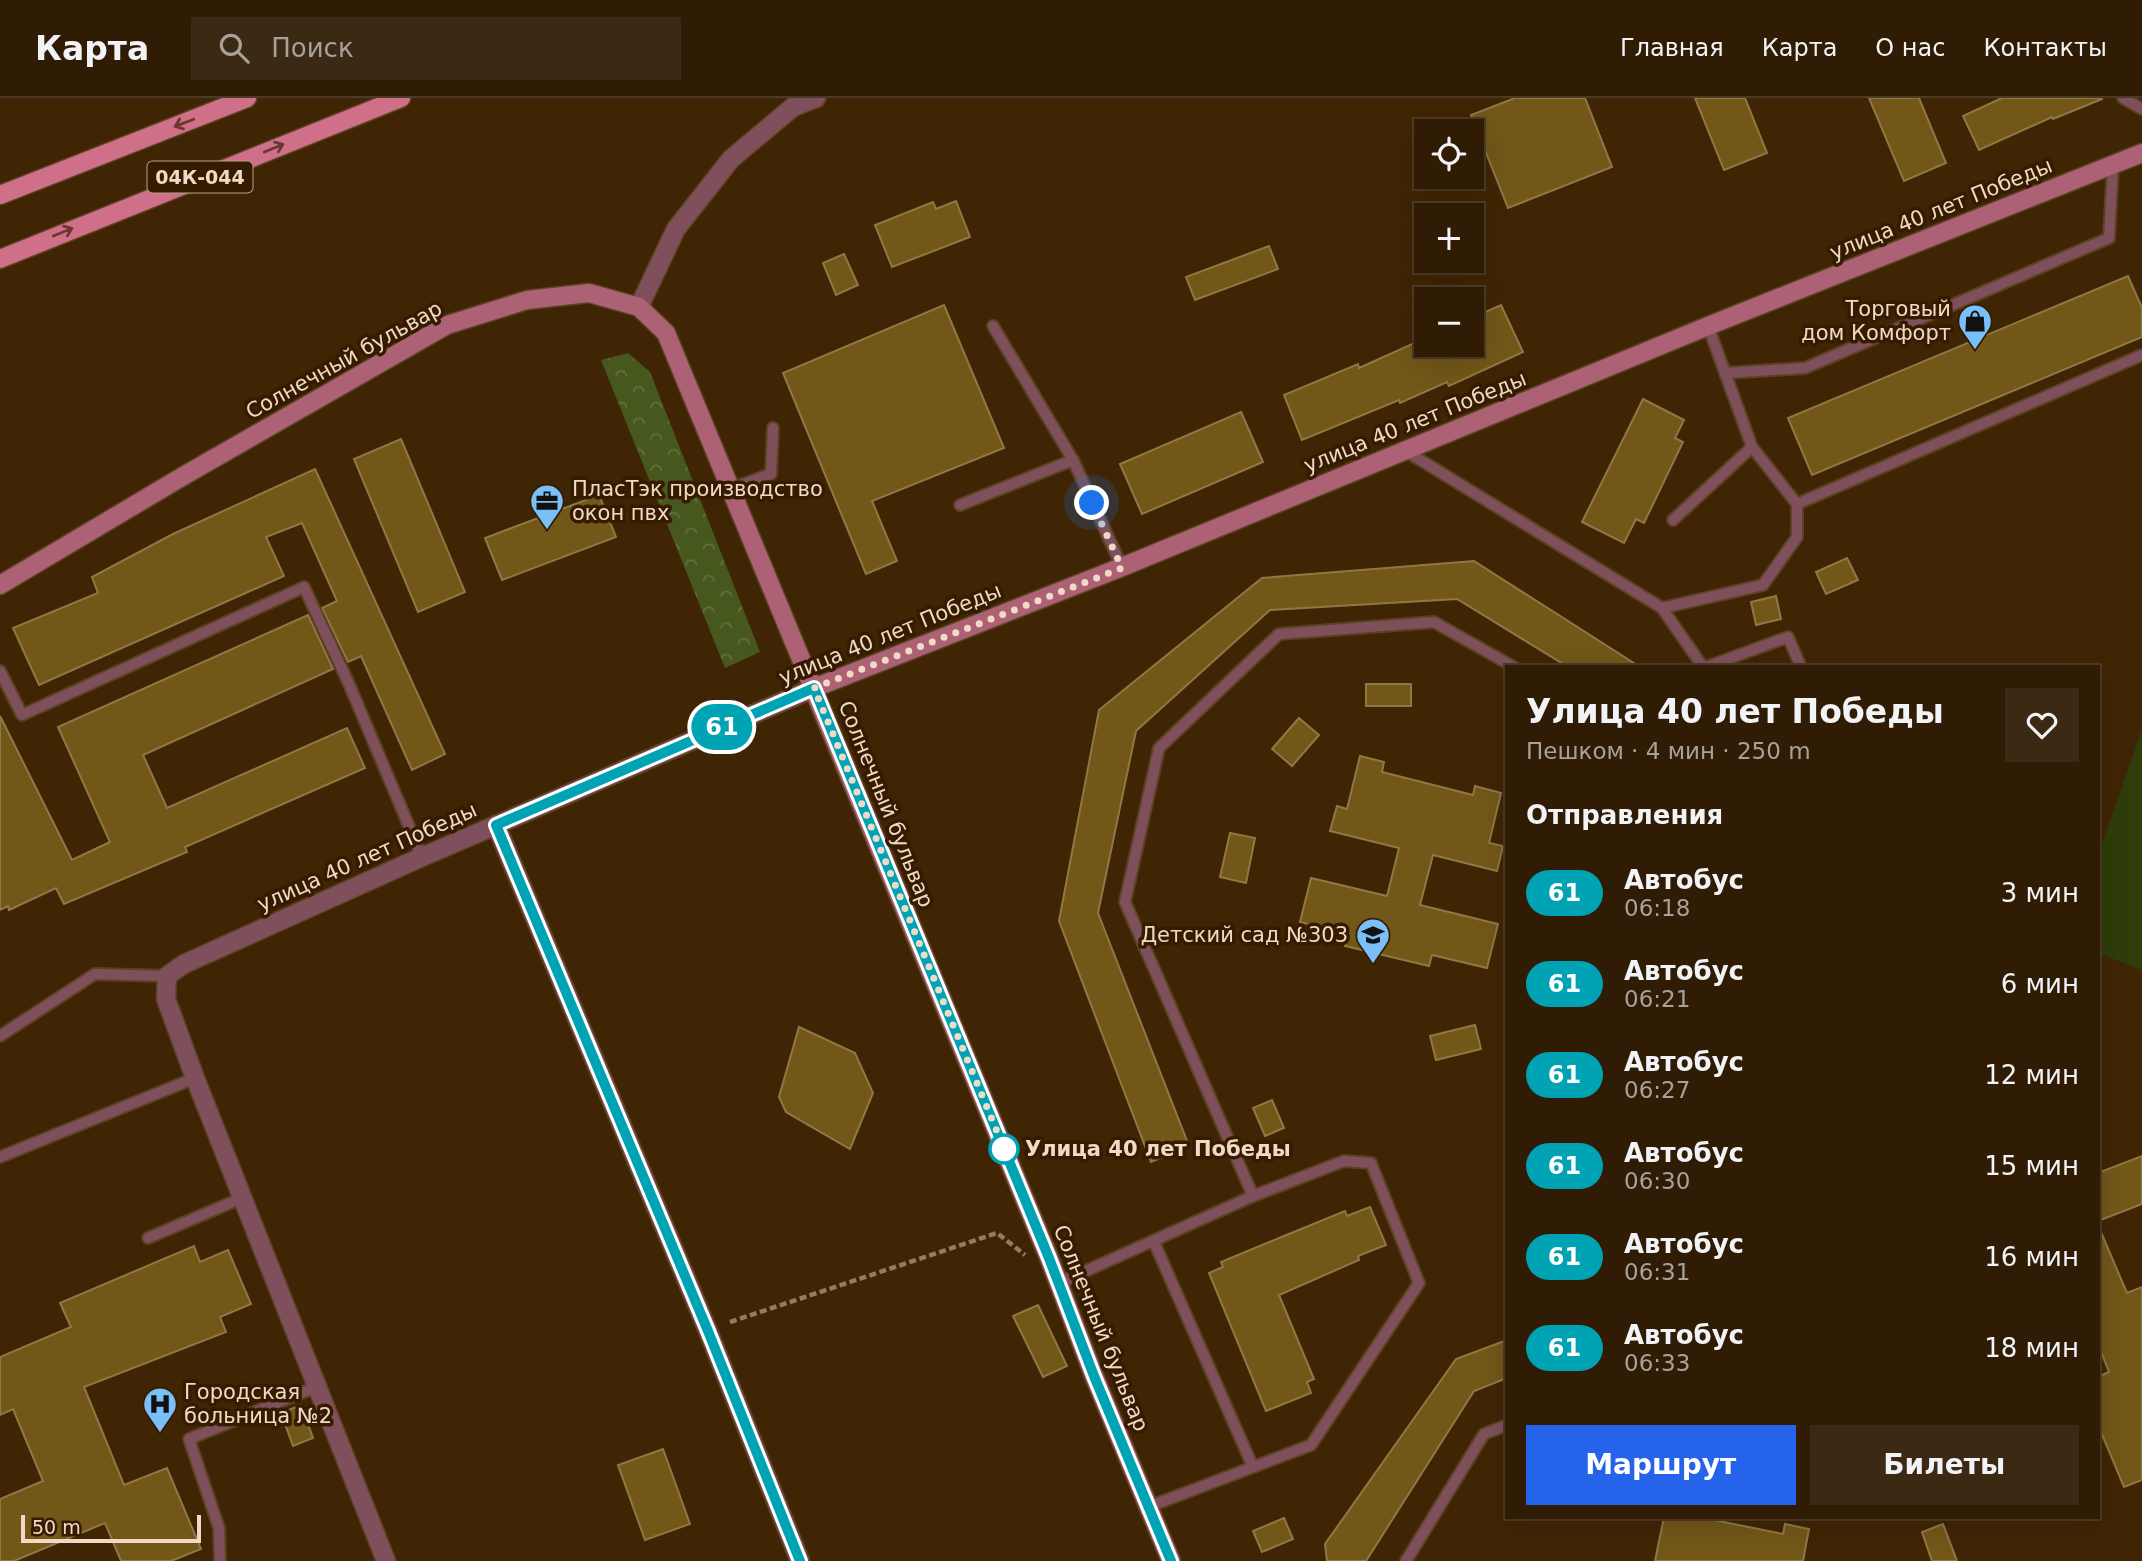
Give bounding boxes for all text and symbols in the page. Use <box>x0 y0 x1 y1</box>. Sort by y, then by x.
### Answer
search box <box>191 17 681 80</box>
text: Карта <box>35 29 149 68</box>
icon: search <box>215 29 253 67</box>
text: Поиск <box>271 33 354 63</box>
text: Главная <box>1620 34 1724 62</box>
text: Карта <box>1762 34 1837 62</box>
text: О нас <box>1875 34 1945 62</box>
text: Контакты <box>1983 34 2107 62</box>
one-way arrow <box>173 117 195 130</box>
map controls <box>1414 119 1484 357</box>
button: locate <box>1414 119 1484 189</box>
one-way arrow <box>263 140 285 153</box>
street label: улица 40 лет Победы <box>1826 153 2056 265</box>
road number: 04К-044 <box>148 162 252 192</box>
button: + <box>1414 203 1484 273</box>
one-way arrow <box>52 225 73 238</box>
button: − <box>1414 287 1484 357</box>
street label: Солнечный бульвар <box>242 296 446 424</box>
place label: Торговый дом Комфорт <box>1801 297 1951 345</box>
shop icon: Торговый дом Комфорт <box>1956 302 1994 351</box>
street label: улица 40 лет Победы <box>1300 366 1530 478</box>
place label: ПласТэк производство окон пвх <box>572 477 823 525</box>
office icon: ПласТэк производство окон пвх <box>528 482 566 531</box>
your location <box>1074 485 1109 520</box>
street label: улица 40 лет Победы <box>775 578 1005 690</box>
button: heart <box>2005 688 2079 762</box>
text: Улица 40 лет Победы <box>1526 692 1944 731</box>
street label: Солнечный бульвар <box>834 697 938 911</box>
line badge: 61 <box>690 704 754 750</box>
text: 61 <box>705 713 739 741</box>
text: Пешком · 4 мин · 250 m <box>1526 738 1811 764</box>
street label: улица 40 лет Победы <box>254 798 480 916</box>
text: Отправления <box>1526 800 1723 830</box>
text: Автобус <box>1624 865 1744 895</box>
text: 3 мин <box>2001 878 2079 908</box>
text: 61 <box>1548 879 1581 907</box>
text: 06:18 <box>1624 895 1690 921</box>
school or university icon: Детский сад №303 <box>1354 916 1392 965</box>
place label: Детский сад №303 <box>1141 923 1348 947</box>
text: Автобус <box>1624 956 1744 986</box>
text: 6 мин <box>2001 969 2079 999</box>
text: 61 <box>1548 970 1581 998</box>
text: 06:21 <box>1624 986 1690 1012</box>
text: Автобус <box>1624 1047 1744 1077</box>
text: 12 мин <box>1984 1060 2079 1090</box>
text: 61 <box>1548 1061 1581 1089</box>
text: 06:27 <box>1624 1077 1690 1103</box>
marker: Улица 40 лет Победы <box>989 1134 1019 1164</box>
place label: Улица 40 лет Победы <box>1025 1137 1291 1161</box>
text: Автобус <box>1624 1138 1744 1168</box>
text: 15 мин <box>1984 1151 2079 1181</box>
text: 61 <box>1548 1152 1581 1180</box>
text: 06:30 <box>1624 1168 1690 1194</box>
street label: Солнечный бульвар <box>1049 1221 1153 1435</box>
text: Автобус <box>1624 1229 1744 1259</box>
text: 16 мин <box>1984 1242 2079 1272</box>
text: 61 <box>1548 1243 1581 1271</box>
text: 06:31 <box>1624 1259 1690 1285</box>
text: Автобус <box>1624 1320 1744 1350</box>
text: 18 мин <box>1984 1333 2079 1363</box>
text: 61 <box>1548 1334 1581 1362</box>
text: 06:33 <box>1624 1350 1690 1376</box>
place label: Городская больница №2 <box>184 1380 332 1428</box>
hospital icon: Городская больница №2 <box>141 1385 179 1434</box>
button: Маршрут <box>1526 1425 1796 1505</box>
button: Билеты <box>1810 1425 2079 1505</box>
scale bar <box>21 1512 201 1544</box>
text: 50 m <box>32 1516 81 1538</box>

